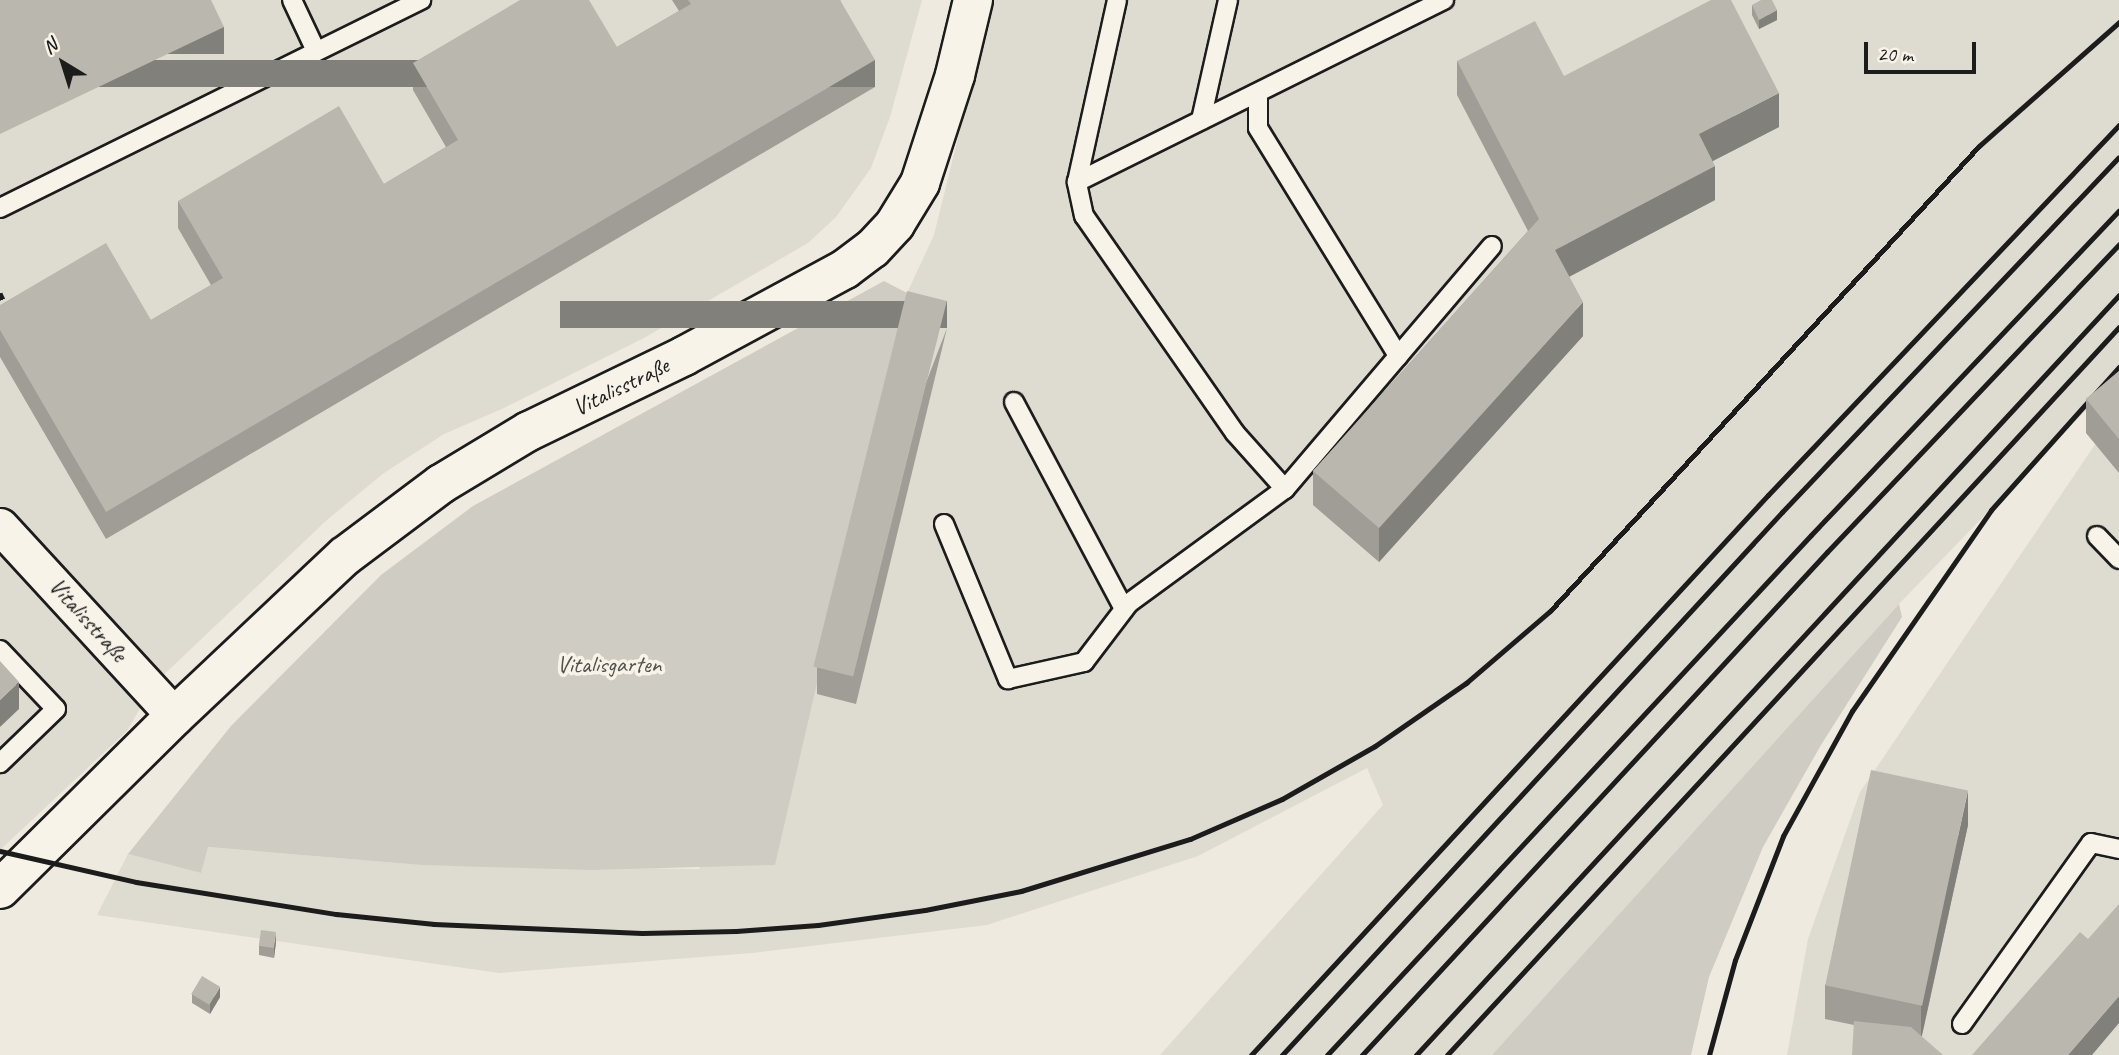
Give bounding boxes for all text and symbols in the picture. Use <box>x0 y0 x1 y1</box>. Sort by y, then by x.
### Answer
north arrow <box>28 28 98 98</box>
scale bar <box>1867 28 1979 72</box>
text: N <box>38 33 62 60</box>
text: 20 m <box>1877 41 1913 67</box>
street label: Vitalisstraße <box>568 351 674 423</box>
street label: Vitalisstraße <box>43 572 133 668</box>
park label: Vitalisgarten <box>557 651 661 679</box>

